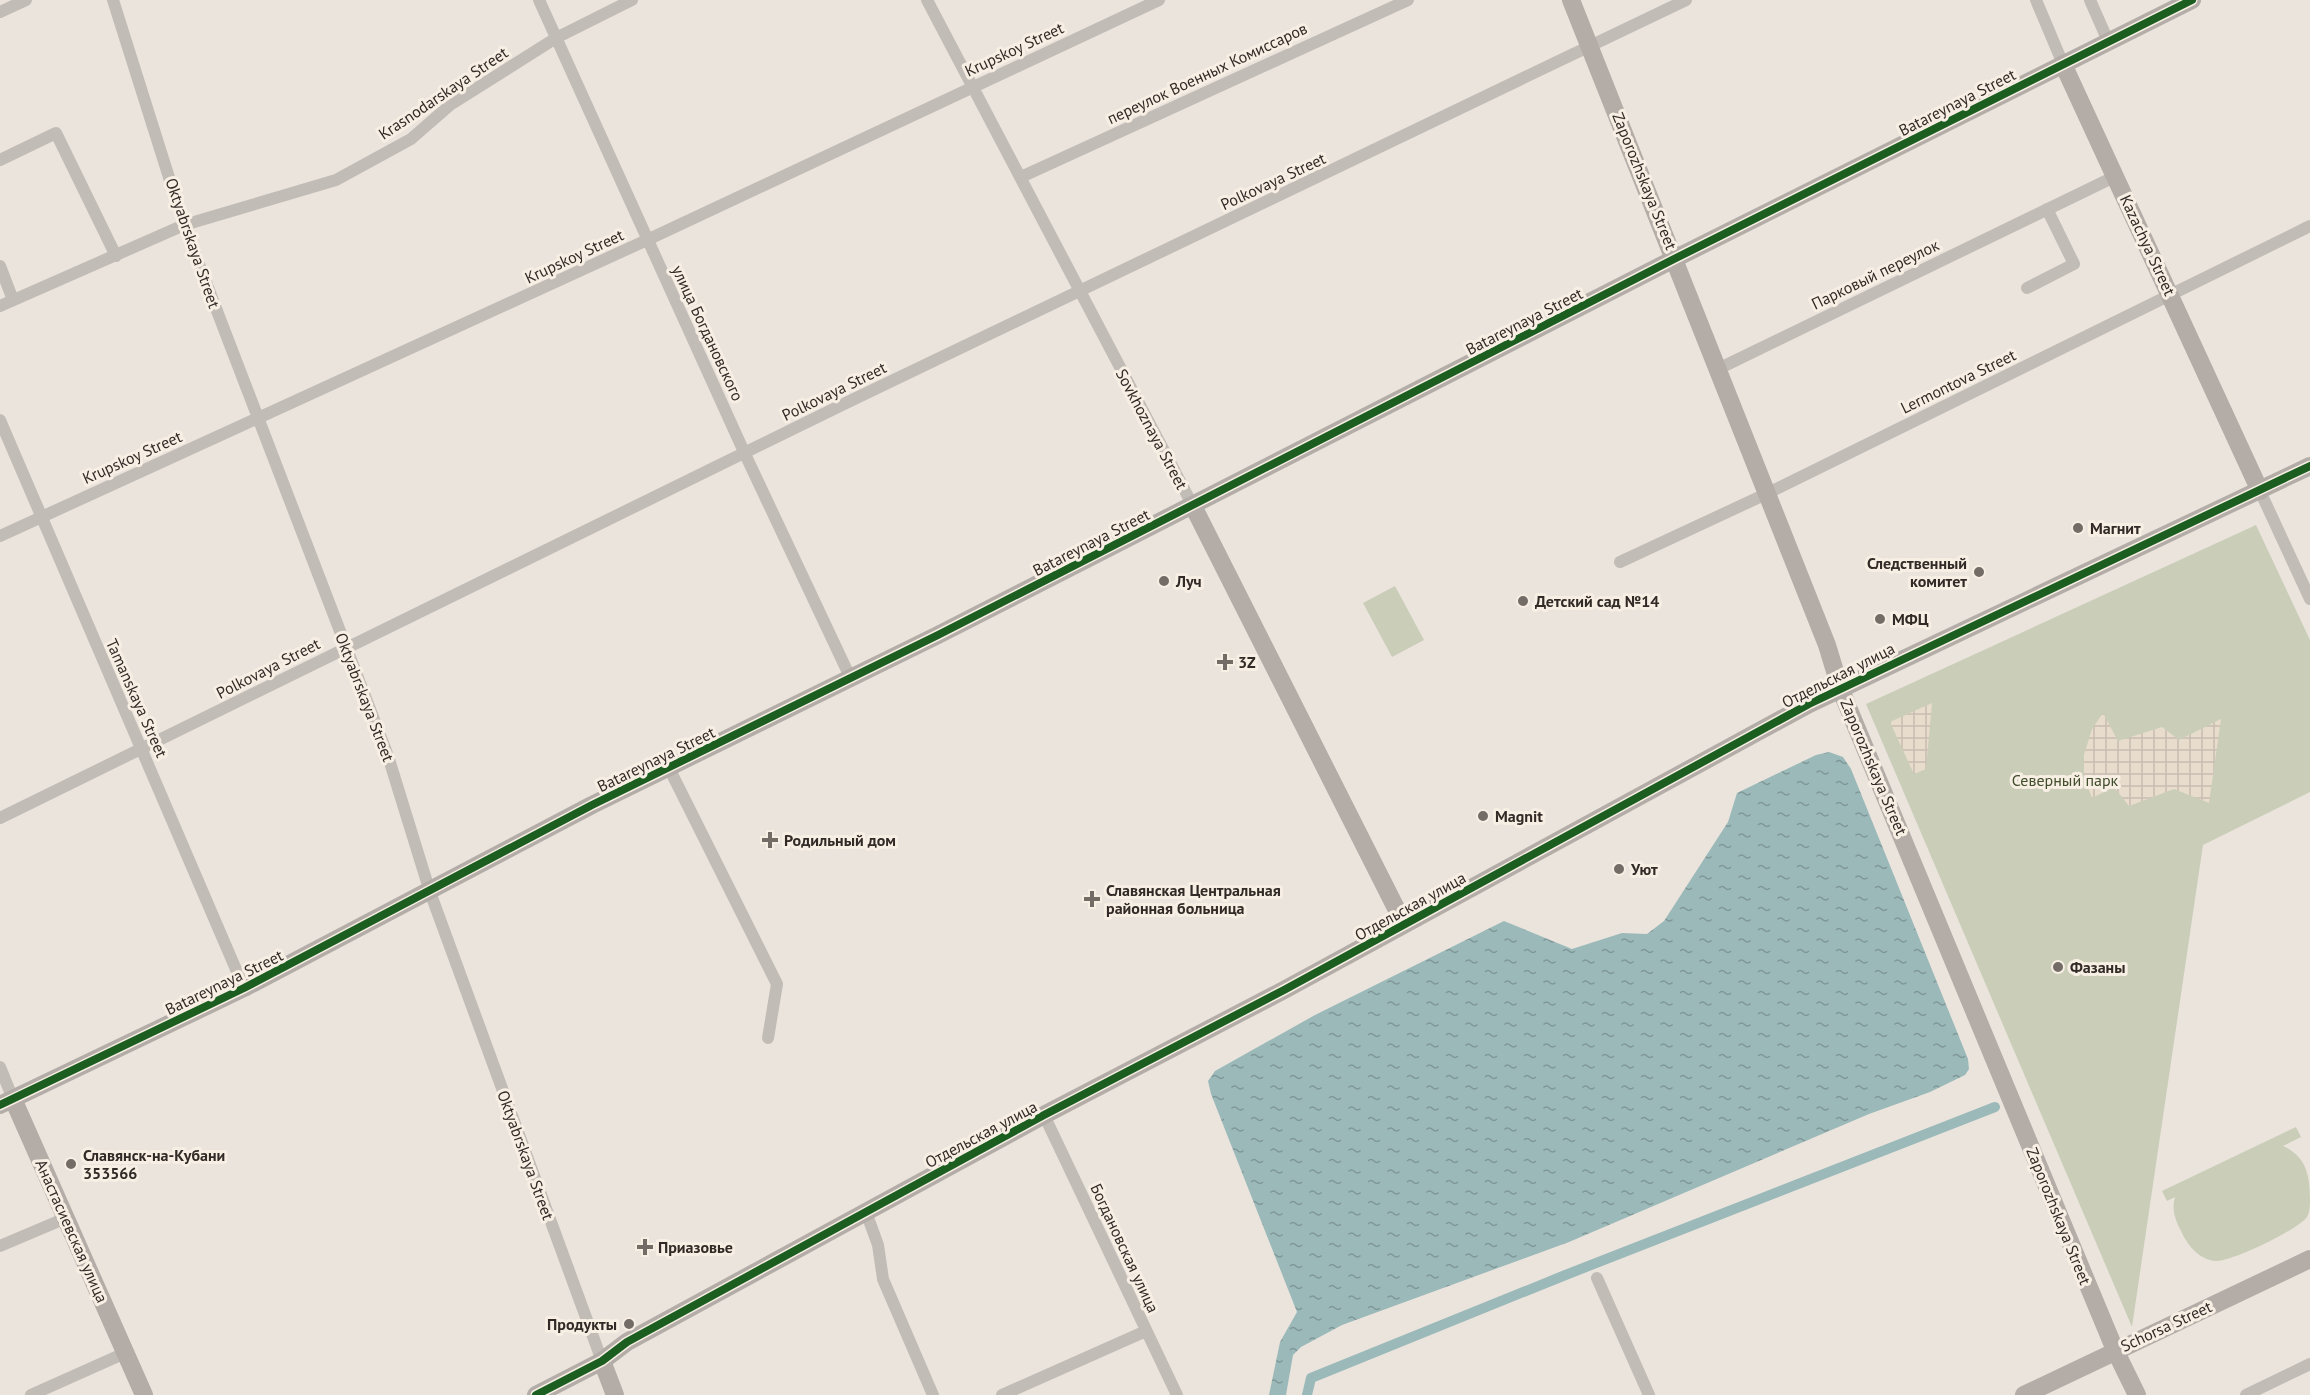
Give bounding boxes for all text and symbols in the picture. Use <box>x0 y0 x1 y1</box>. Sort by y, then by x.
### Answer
street label: Krupskoy Street <box>961 17 1067 81</box>
street label: переулок Военных Комиссаров <box>1104 18 1310 128</box>
street label: Krasnodarskaya Street <box>375 42 512 144</box>
street label: Batareynaya Street <box>1895 64 2019 140</box>
street label: Zaporozhskaya Street <box>1608 110 1682 253</box>
street label: Polkovaya Street <box>1217 148 1329 214</box>
street label: Oktyabrskaya Street <box>161 175 225 311</box>
street label: Kazachya Street <box>2116 191 2180 299</box>
street label: Krupskoy Street <box>521 224 627 288</box>
street label: Парковый переулок <box>1808 234 1942 314</box>
street label: улица Богдановского <box>668 262 748 404</box>
street label: Batareynaya Street <box>1462 283 1586 359</box>
street label: Lermontova Street <box>1897 344 2019 418</box>
street label: Polkovaya Street <box>779 357 890 425</box>
street label: Sovkhoznaya Street <box>1112 365 1192 493</box>
street label: Krupskoy Street <box>79 426 185 488</box>
street label: Batareynaya Street <box>1029 504 1153 580</box>
place label: Магнит <box>2090 518 2141 538</box>
marker: Магнит <box>2071 521 2085 535</box>
place label: Следственный комитет <box>1867 553 1967 591</box>
marker: Следственный комитет <box>1972 565 1986 579</box>
place label: Луч <box>1175 571 1202 591</box>
marker: Луч <box>1157 574 1171 588</box>
place label: Детский сад №14 <box>1535 591 1659 611</box>
marker: Детский сад №14 <box>1516 594 1530 608</box>
place label: МФЦ <box>1892 609 1929 629</box>
marker: МФЦ <box>1873 612 1887 626</box>
street label: Oktyabrskaya Street <box>331 630 399 765</box>
street label: Polkovaya Street <box>213 633 324 703</box>
street label: Tamanskaya Street <box>102 636 172 761</box>
street label: Отдельская улица <box>1778 638 1898 712</box>
place label: 3Z <box>1238 652 1256 672</box>
marker: 3Z <box>1216 653 1234 671</box>
street label: Zaporozhskaya Street <box>1836 696 1912 839</box>
street label: Batareynaya Street <box>594 722 719 796</box>
park label: Северный парк <box>2012 770 2119 790</box>
place label: Magnit <box>1495 806 1543 826</box>
marker: Magnit <box>1476 809 1490 823</box>
place label: Родильный дом <box>784 830 896 850</box>
marker: Родильный дом <box>761 831 779 849</box>
place label: Уют <box>1630 859 1658 879</box>
marker: Уют <box>1612 862 1626 876</box>
street label: Отдельская улица <box>1351 867 1469 945</box>
place label: Славянская Центральная районная больница <box>1106 880 1281 918</box>
marker: Славянская Центральная районная больница <box>1083 890 1101 908</box>
street label: Batareynaya Street <box>162 945 287 1019</box>
place label: Фазаны <box>2070 957 2125 977</box>
marker: Фазаны <box>2051 960 2065 974</box>
street label: Oktyabrskaya Street <box>493 1088 559 1223</box>
street label: Отдельская улица <box>922 1096 1040 1172</box>
place label: Славянск-на-Кубани 353566 <box>83 1145 225 1183</box>
street label: Zaporozhskaya Street <box>2022 1145 2096 1288</box>
street label: Анастасиевская улица <box>31 1156 113 1306</box>
marker: Славянск-на-Кубани 353566 <box>64 1157 78 1171</box>
street label: Богдановская улица <box>1086 1180 1164 1316</box>
place label: Приазовье <box>658 1237 733 1257</box>
marker: Приазовье <box>636 1238 654 1256</box>
street label: Schorsa Street <box>2117 1296 2215 1356</box>
place label: Продукты <box>547 1314 617 1334</box>
marker: Продукты <box>622 1317 636 1331</box>

